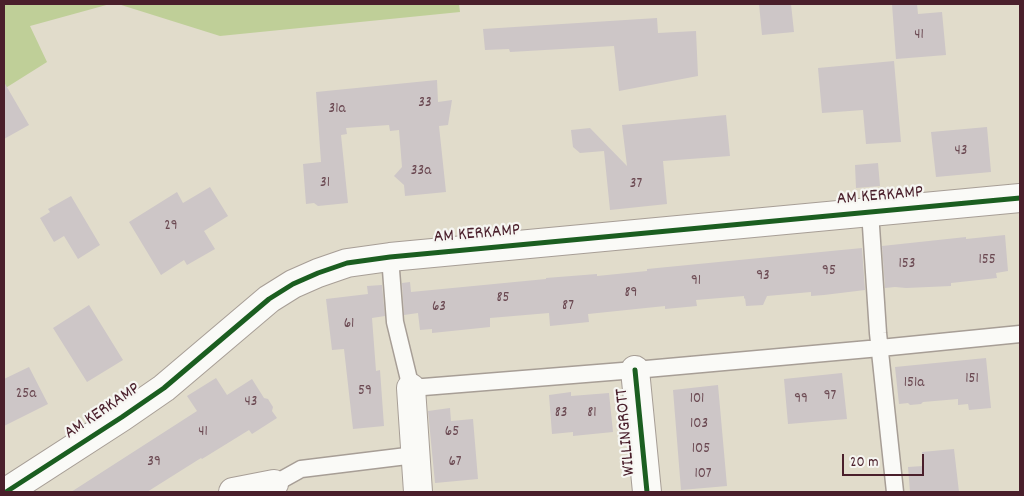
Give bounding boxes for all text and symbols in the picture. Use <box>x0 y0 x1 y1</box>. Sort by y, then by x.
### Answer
house number: 41 <box>914 27 924 45</box>
house number: 33 <box>418 95 432 113</box>
house number: 31a <box>329 101 345 119</box>
house number: 43 <box>955 143 967 161</box>
house number: 33a <box>411 163 431 181</box>
house number: 31 <box>320 175 330 193</box>
house number: 37 <box>630 176 642 194</box>
street label: AM KERKAMP <box>836 182 924 212</box>
house number: 29 <box>164 218 178 236</box>
street label: AM KERKAMP <box>433 220 521 250</box>
house number: 155 <box>978 252 996 270</box>
house number: 153 <box>899 256 915 274</box>
house number: 95 <box>822 263 836 281</box>
house number: 93 <box>756 268 770 286</box>
house number: 91 <box>691 273 701 291</box>
house number: 89 <box>625 285 637 303</box>
house number: 85 <box>497 290 509 308</box>
house number: 87 <box>562 298 574 316</box>
house number: 63 <box>432 299 446 317</box>
house number: 61 <box>344 316 354 334</box>
house number: 151 <box>965 371 979 389</box>
house number: 151a <box>904 375 924 393</box>
street label: AM KERKAMP <box>61 379 145 445</box>
house number: 59 <box>358 383 372 401</box>
house number: 25a <box>16 386 36 404</box>
street label: WILLINGROTT <box>612 387 642 477</box>
house number: 97 <box>824 388 836 406</box>
house number: 101 <box>690 391 704 409</box>
house number: 99 <box>794 391 808 409</box>
house number: 43 <box>245 394 257 412</box>
house number: 83 <box>555 405 567 423</box>
house number: 81 <box>587 405 597 423</box>
house number: 103 <box>690 416 708 434</box>
house number: 41 <box>198 424 208 442</box>
house number: 65 <box>445 424 459 442</box>
house number: 105 <box>692 441 710 459</box>
scale bar <box>844 444 926 476</box>
text: 20 m <box>850 452 878 474</box>
house number: 39 <box>147 454 161 472</box>
house number: 67 <box>448 454 462 472</box>
house number: 107 <box>694 466 712 484</box>

